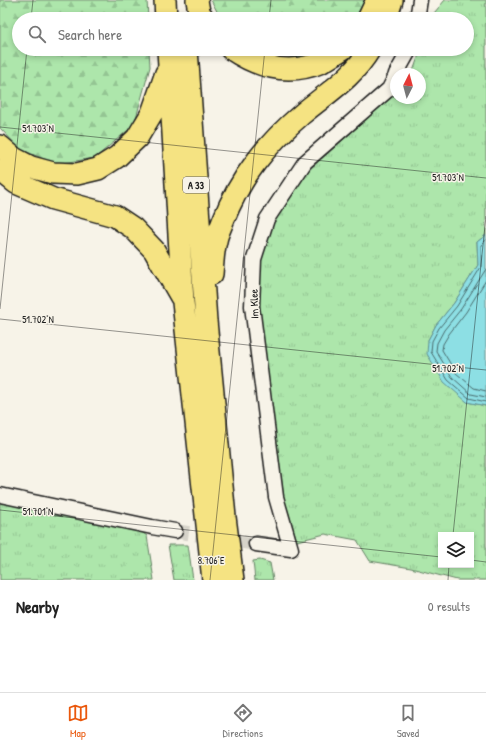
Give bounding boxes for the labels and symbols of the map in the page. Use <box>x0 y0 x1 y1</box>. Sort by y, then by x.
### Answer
north arrow <box>390 68 426 104</box>
text: 51.703°N <box>22 122 54 135</box>
text: 51.703°N <box>432 171 464 184</box>
road number: A 33 <box>183 177 209 193</box>
street label: Im Klee <box>246 288 262 319</box>
text: 51.702°N <box>22 313 54 326</box>
text: 51.702°N <box>432 362 464 375</box>
text: 51.701°N <box>23 505 53 518</box>
text: 8.706°E <box>198 554 225 567</box>

